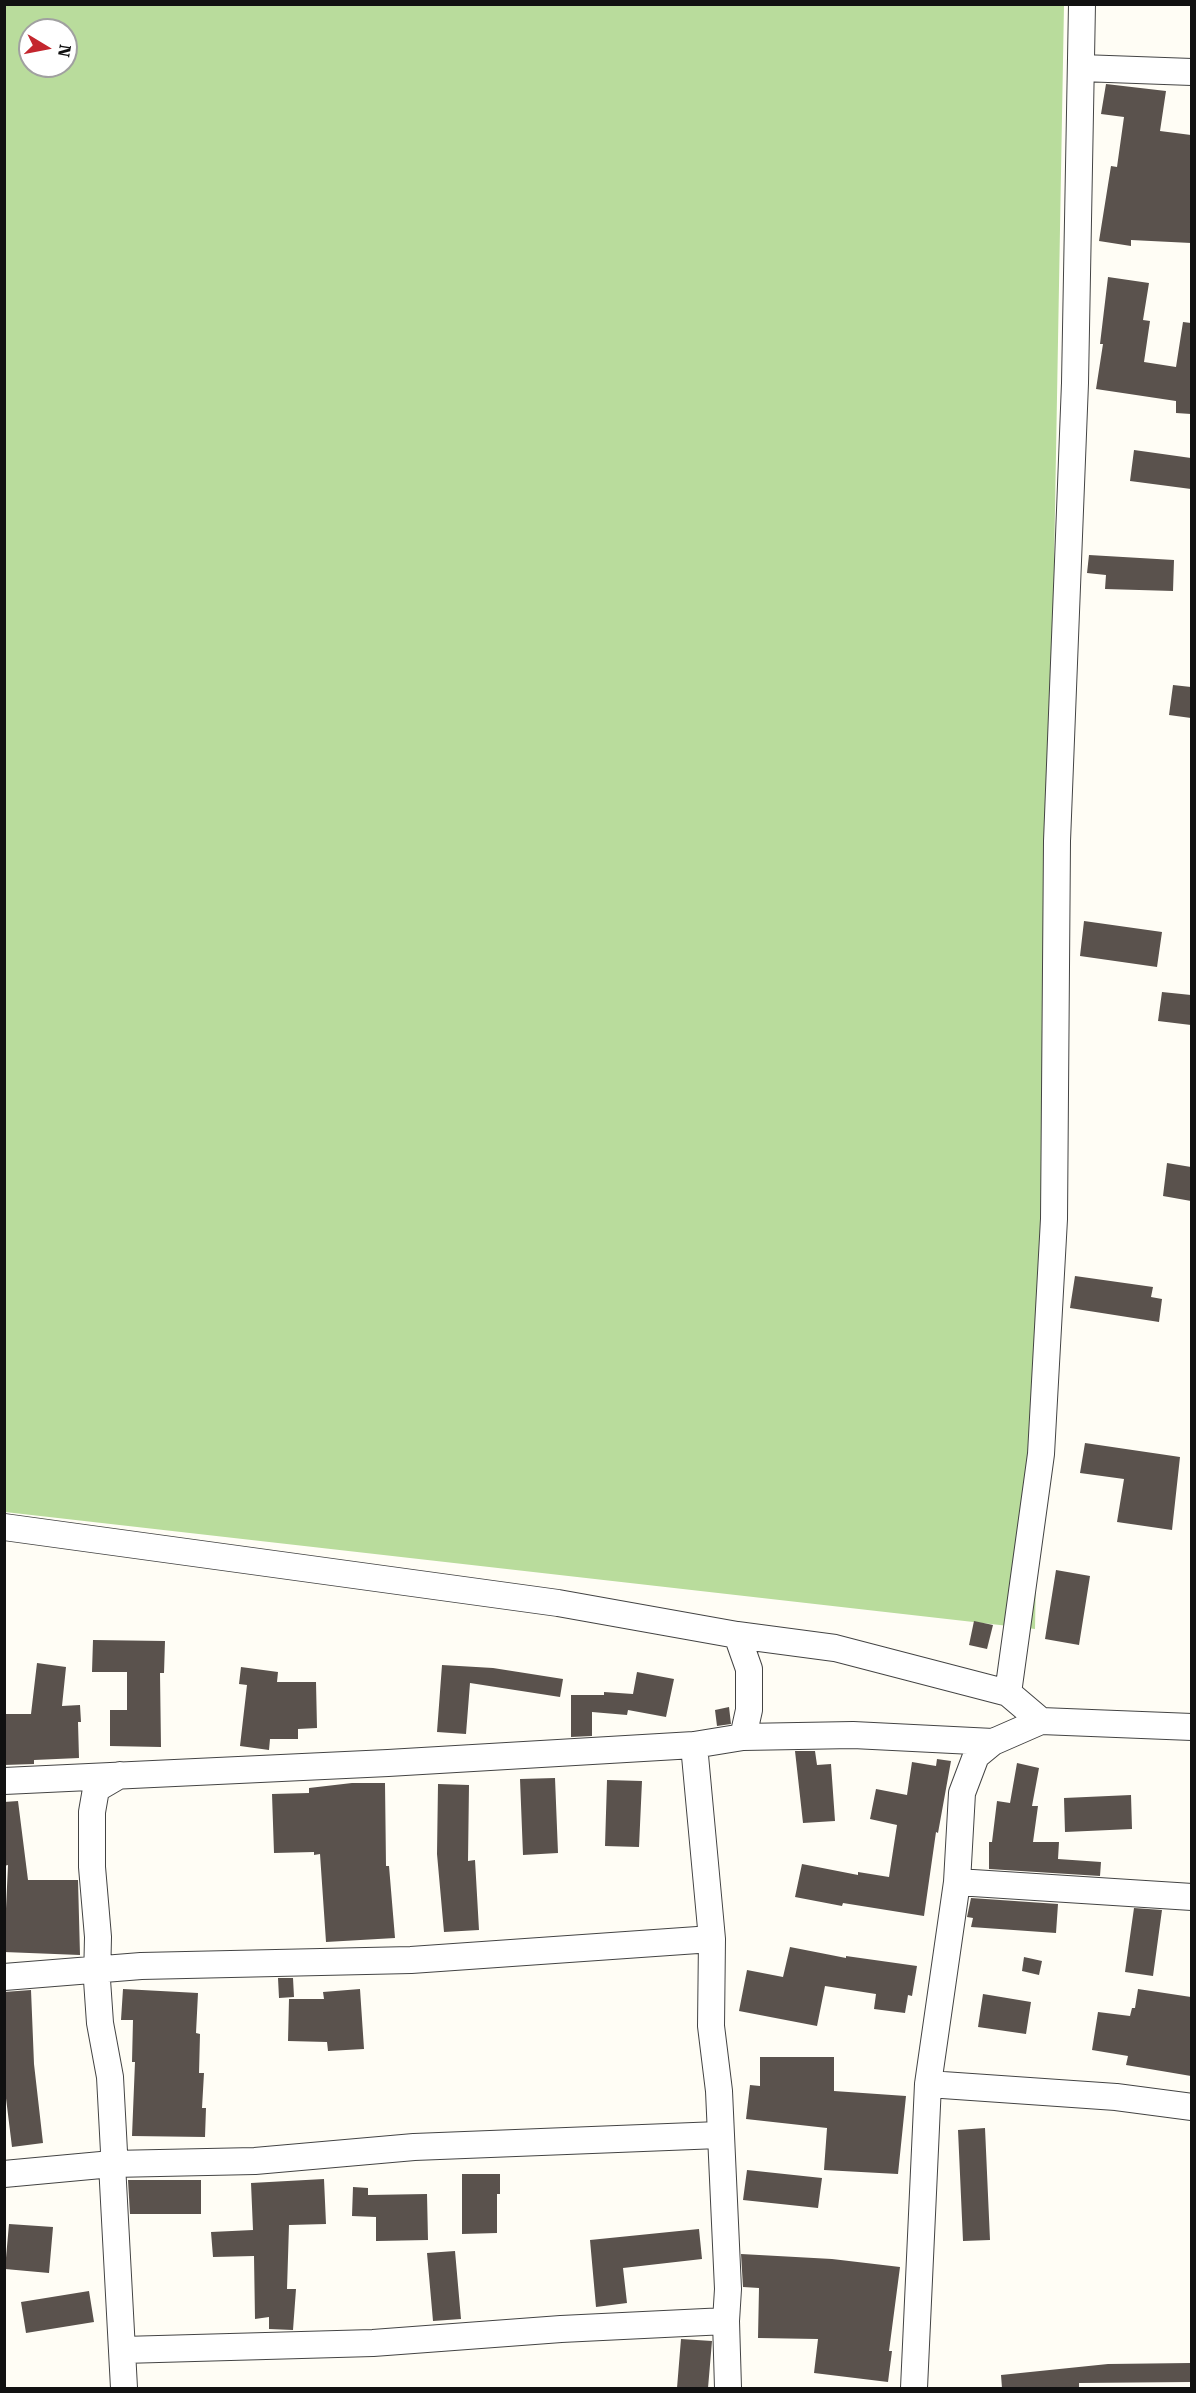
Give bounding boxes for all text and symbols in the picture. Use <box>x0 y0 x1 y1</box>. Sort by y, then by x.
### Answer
north arrow <box>18 18 78 78</box>
text: N <box>54 43 75 59</box>

